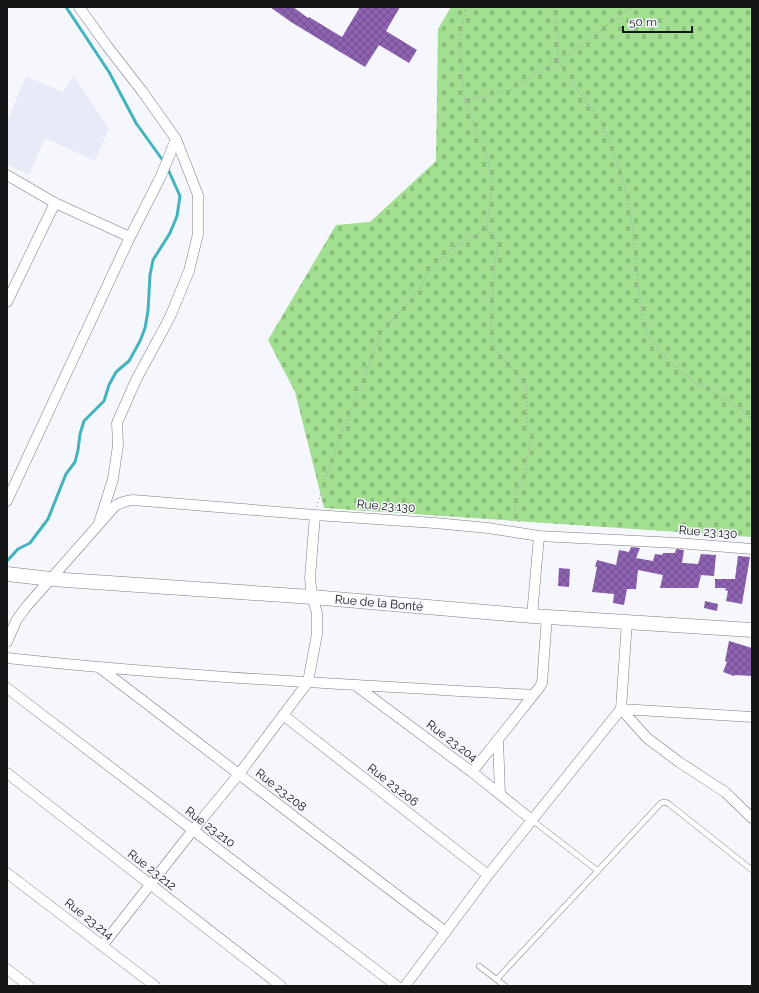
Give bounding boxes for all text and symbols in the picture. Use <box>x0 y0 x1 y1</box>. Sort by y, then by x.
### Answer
scale bar <box>623 8 692 34</box>
text: 50 m <box>629 15 657 29</box>
street label: Rue 23.130 <box>356 497 416 515</box>
street label: Rue 23.130 <box>678 523 738 541</box>
street label: Rue de la Bonté <box>334 592 424 614</box>
street label: Rue 23.204 <box>424 717 481 765</box>
street label: Rue 23.206 <box>365 761 421 809</box>
street label: Rue 23.208 <box>253 766 309 814</box>
street label: Rue 23.210 <box>182 804 238 850</box>
street label: Rue 23.212 <box>125 847 179 893</box>
street label: Rue 23.214 <box>62 896 116 943</box>

